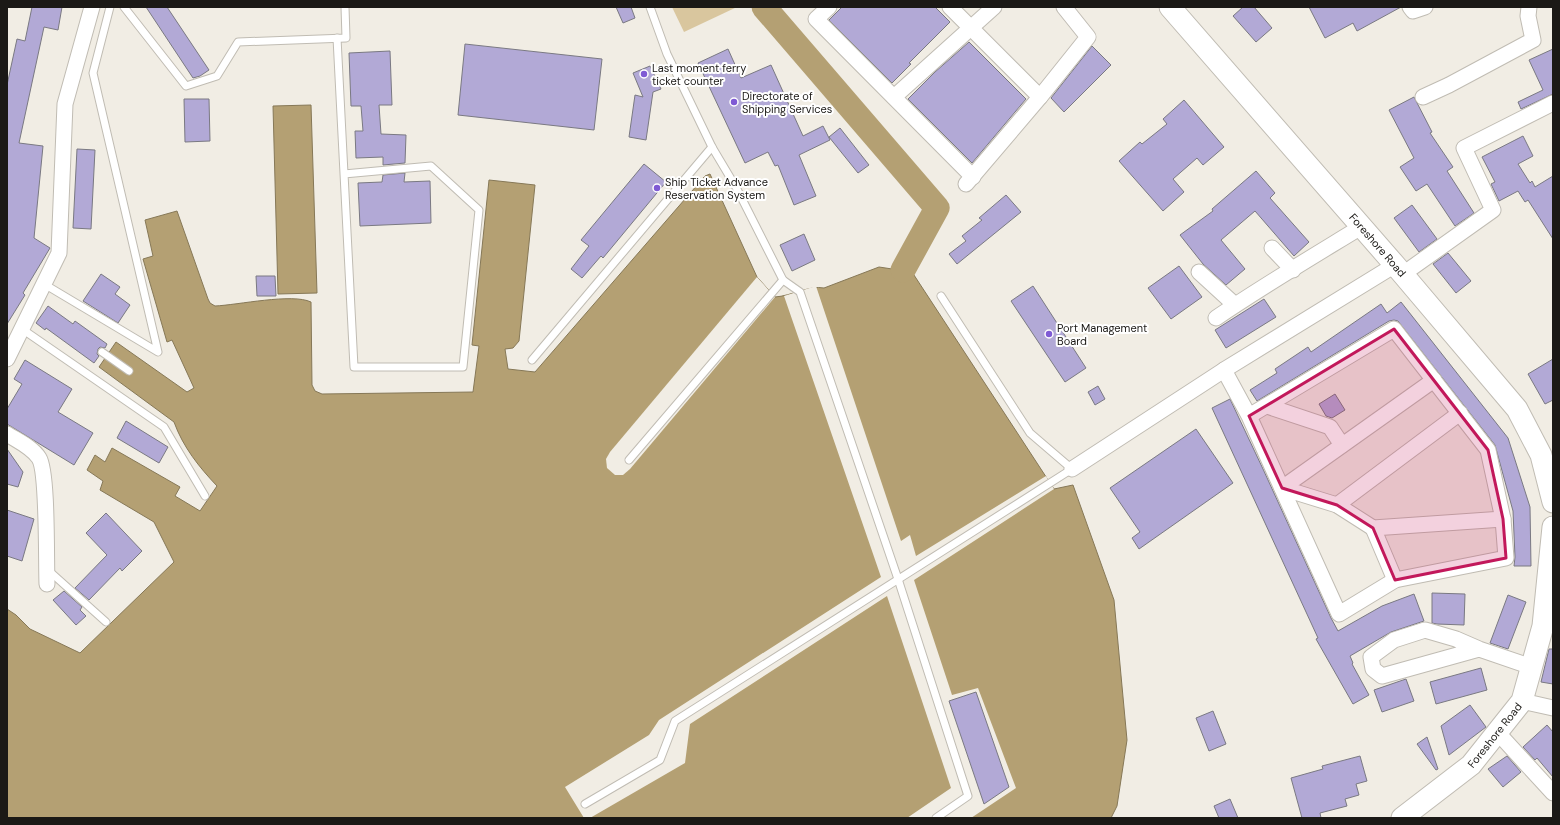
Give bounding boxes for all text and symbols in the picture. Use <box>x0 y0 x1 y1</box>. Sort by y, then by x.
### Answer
place label: Last moment ferry ticket counter <box>652 61 746 88</box>
marker: Last moment ferry ticket counter <box>639 69 649 79</box>
place label: Directorate of Shipping Services <box>742 89 832 116</box>
marker: Directorate of Shipping Services <box>729 97 739 107</box>
place label: Ship Ticket Advance Reservation System <box>665 175 768 202</box>
marker: Ship Ticket Advance Reservation System <box>652 183 662 193</box>
street label: Foreshore Road <box>1346 211 1409 280</box>
place label: Port Management Board <box>1057 321 1147 348</box>
marker: Port Management Board <box>1044 329 1054 339</box>
street label: Foreshore Road <box>1464 700 1525 771</box>

